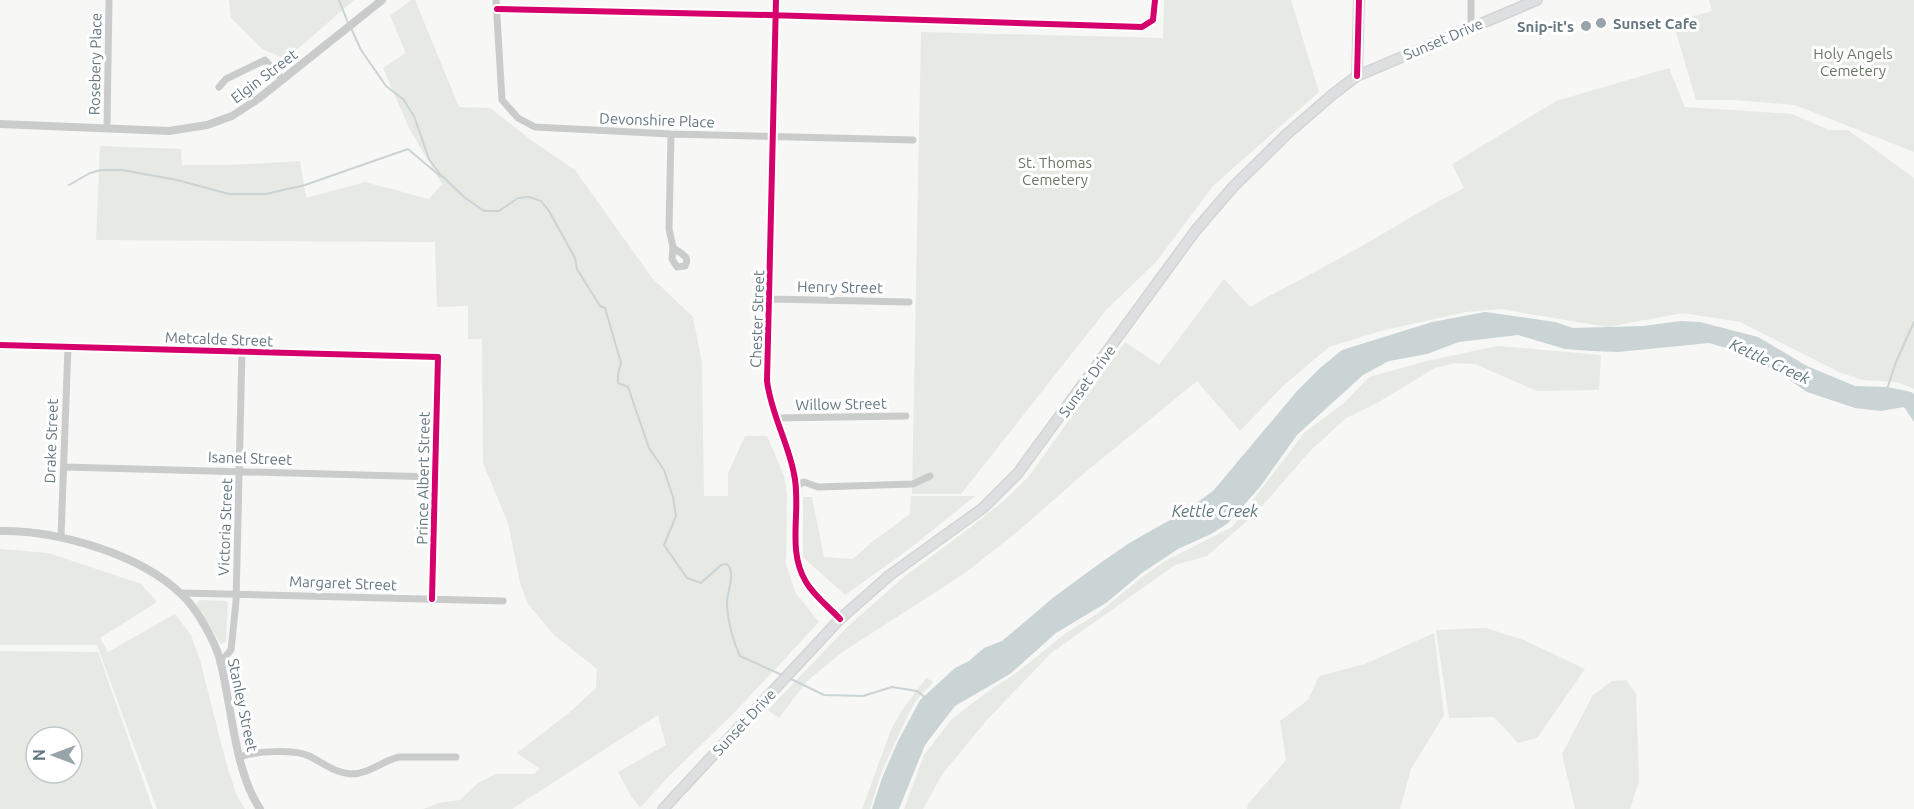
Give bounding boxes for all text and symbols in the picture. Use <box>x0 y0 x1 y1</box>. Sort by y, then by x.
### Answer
street label: Rosebery Place <box>86 13 104 115</box>
street label: Sunset Drive <box>1401 15 1485 63</box>
place label: Sunset Cafe <box>1613 15 1697 32</box>
marker: Sunset Cafe <box>1594 16 1608 30</box>
place label: Snip-it's <box>1517 18 1574 35</box>
marker: Snip-it's <box>1579 19 1593 33</box>
park label: Holy Angels Cemetery <box>1813 45 1893 79</box>
street label: Elgin Street <box>228 46 301 106</box>
street label: Devonshire Place <box>599 109 715 131</box>
park label: St. Thomas Cemetery <box>1018 154 1092 188</box>
street label: Chester Street <box>747 270 767 368</box>
street label: Henry Street <box>797 278 883 296</box>
street label: Metcalde Street <box>165 329 273 349</box>
water label: Kettle Creek <box>1727 335 1814 388</box>
street label: Sunset Drive <box>1055 342 1119 420</box>
street label: Willow Street <box>795 395 887 413</box>
street label: Drake Street <box>41 398 61 484</box>
street label: Prince Albert Street <box>413 411 433 545</box>
street label: Isanel Street <box>208 448 292 468</box>
street label: Victoria Street <box>215 478 235 576</box>
water label: Kettle Creek <box>1172 502 1259 520</box>
street label: Margaret Street <box>289 573 397 593</box>
street label: Stanley Street <box>225 657 261 753</box>
street label: Sunset Drive <box>709 685 779 759</box>
north arrow <box>24 725 84 785</box>
text: N <box>30 749 48 761</box>

